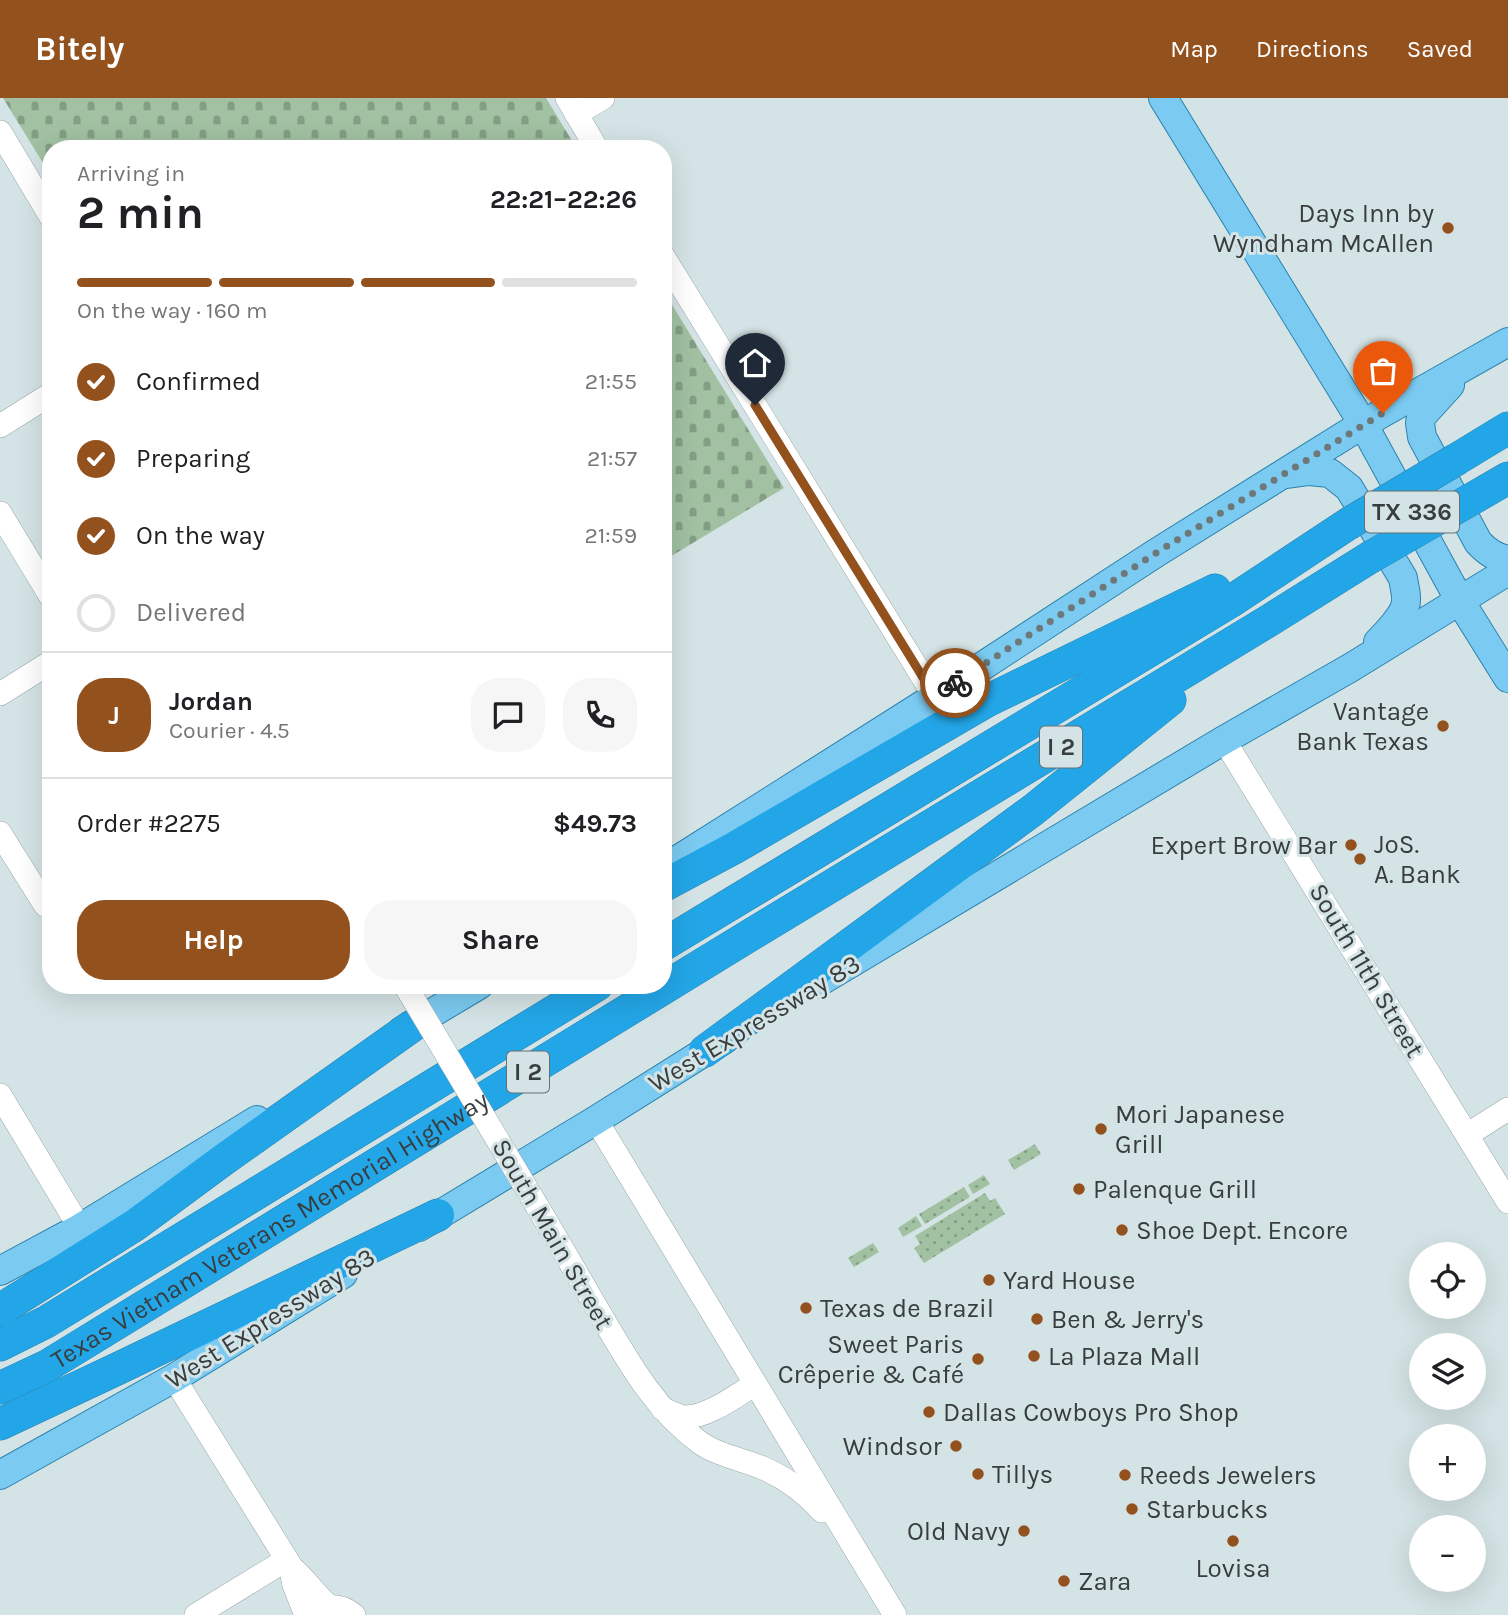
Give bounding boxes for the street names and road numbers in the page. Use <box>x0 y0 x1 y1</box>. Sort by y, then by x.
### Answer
road number: TX 336 <box>1365 492 1459 533</box>
road number: I 2 <box>1040 726 1082 768</box>
street label: South 11th Street <box>1302 878 1431 1063</box>
street label: West Expressway 83 <box>643 948 866 1099</box>
road number: I 2 <box>507 1052 549 1092</box>
street label: Texas Vietnam Veterans Memorial Highway <box>46 1084 494 1376</box>
street label: South Main Street <box>485 1134 620 1335</box>
street label: West Expressway 83 <box>160 1241 381 1396</box>

